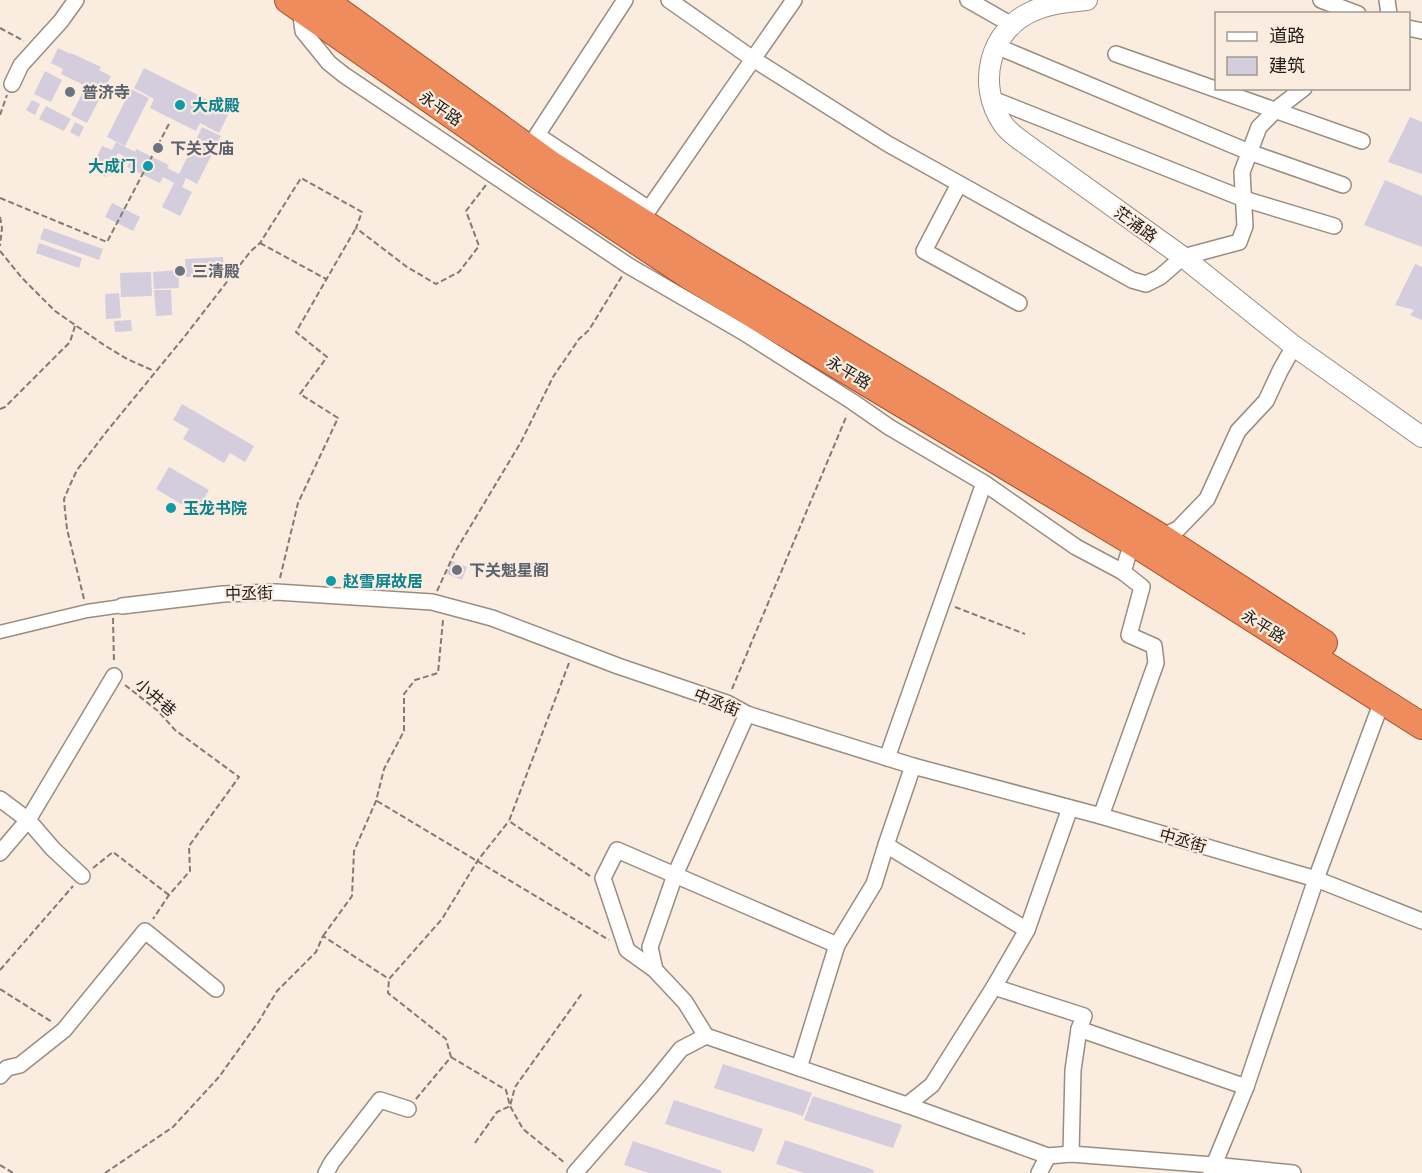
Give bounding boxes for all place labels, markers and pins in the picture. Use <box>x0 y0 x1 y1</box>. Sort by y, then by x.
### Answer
place label: 普济寺 <box>82 81 130 103</box>
marker: 普济寺 <box>63 85 77 99</box>
place label: 大成殿 <box>192 94 240 116</box>
marker: 大成殿 <box>173 98 187 112</box>
place label: 下关文庙 <box>170 137 234 159</box>
marker: 下关文庙 <box>151 141 165 155</box>
place label: 大成门 <box>88 155 136 177</box>
marker: 大成门 <box>141 159 155 173</box>
place label: 三清殿 <box>192 260 240 282</box>
marker: 三清殿 <box>173 264 187 278</box>
place label: 玉龙书院 <box>183 497 247 519</box>
marker: 玉龙书院 <box>164 501 178 515</box>
place label: 下关魁星阁 <box>469 559 549 581</box>
marker: 下关魁星阁 <box>450 563 464 577</box>
place label: 赵雪屏故居 <box>343 570 423 592</box>
marker: 赵雪屏故居 <box>324 574 338 588</box>

